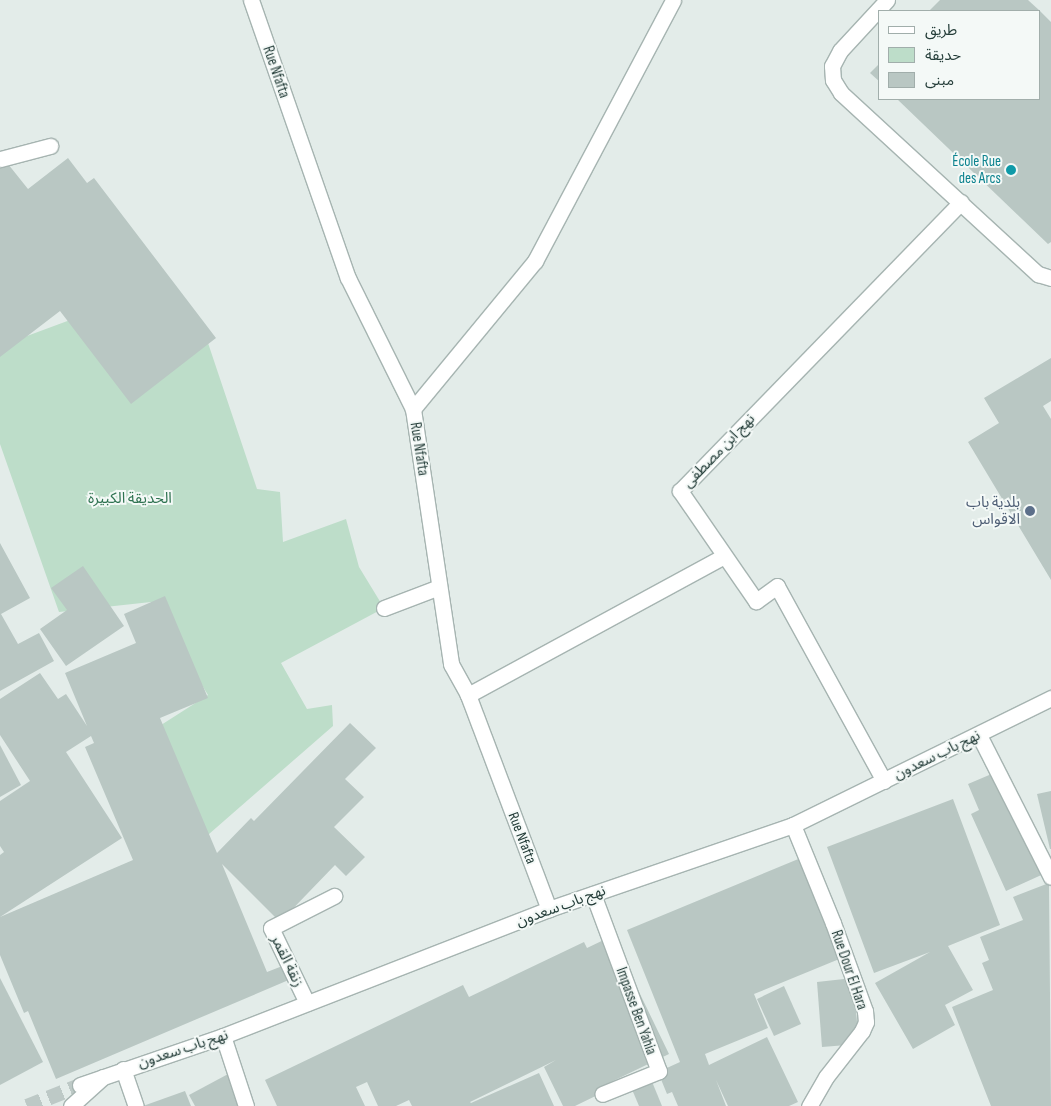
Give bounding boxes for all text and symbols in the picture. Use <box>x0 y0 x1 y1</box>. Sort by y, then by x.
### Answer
legend <box>878 10 1041 100</box>
text: طريق <box>925 21 957 40</box>
street label: Rue Nfafta <box>259 44 293 100</box>
text: حديقة <box>925 46 961 65</box>
text: مبنى <box>925 71 954 90</box>
place label: École Rue des Arcs <box>952 152 1001 187</box>
marker: École Rue des Arcs <box>1005 164 1017 176</box>
street label: نهج ابن مصطفى <box>679 410 759 492</box>
street label: Rue Nfafta <box>406 421 432 477</box>
park label: الحديقة الكبيرة <box>88 490 172 508</box>
place label: بلدية باب الاقواس <box>966 493 1020 528</box>
marker: بلدية باب الاقواس <box>1024 505 1036 517</box>
street label: نهج باب سعدون <box>891 726 983 784</box>
street label: Rue Nfafta <box>504 810 540 866</box>
street label: نهج باب سعدون <box>514 881 608 931</box>
street label: Rue Dour El Hara <box>827 928 871 1012</box>
street label: زنقة القمر <box>267 932 307 990</box>
street label: Impasse Ben Yahia <box>612 965 660 1057</box>
street label: نهج باب سعدون <box>136 1026 230 1072</box>

